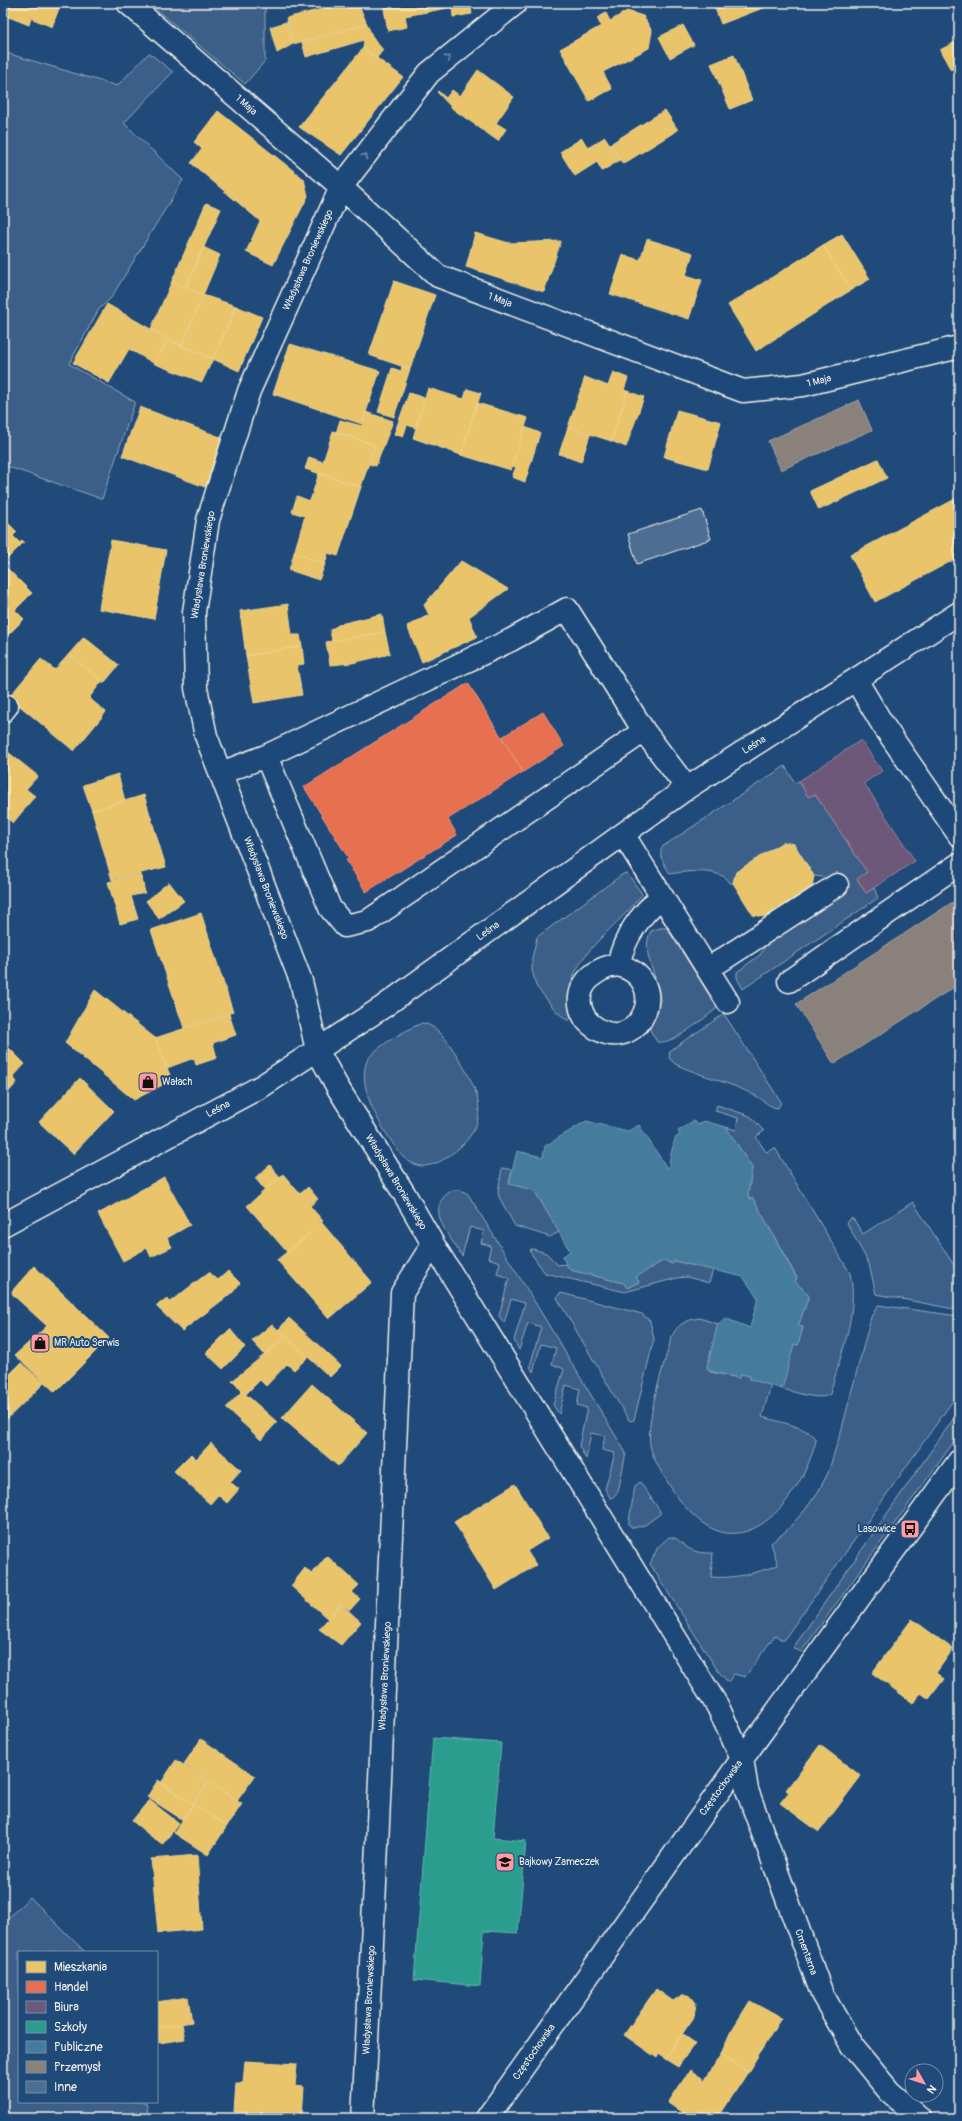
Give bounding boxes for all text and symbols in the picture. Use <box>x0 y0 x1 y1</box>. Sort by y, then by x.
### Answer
one-way arrow <box>444 55 451 62</box>
street label: 1 Maja <box>233 92 260 118</box>
one-way arrow <box>360 154 367 161</box>
street label: Władysława Broniewskiego <box>280 207 336 312</box>
street label: 1 Maja <box>486 290 514 310</box>
street label: 1 Maja <box>805 372 833 390</box>
street label: Władysława Broniewskiego <box>189 510 218 620</box>
street label: Leśna <box>740 733 768 757</box>
street label: Władysława Broniewskiego <box>241 835 291 942</box>
street label: Leśna <box>474 918 502 943</box>
shop icon: Wałach <box>137 1071 159 1093</box>
place label: Wałach <box>162 1076 192 1088</box>
street label: Leśna <box>204 1098 232 1120</box>
street label: Władysława Broniewskiego <box>363 1132 430 1232</box>
shop icon: MR Auto Serwis <box>29 1332 51 1354</box>
place label: MR Auto Serwis <box>54 1337 120 1349</box>
bus stop icon: Lasowice <box>899 1518 921 1540</box>
place label: Lasowice <box>857 1523 896 1535</box>
street label: Władysława Broniewskiego <box>376 1621 394 1731</box>
street label: Częstochowska <box>697 1758 745 1818</box>
school or university icon: Bajkowy Zameczek <box>494 1851 516 1873</box>
place label: Bajkowy Zameczek <box>519 1856 600 1868</box>
street label: Cmentarna <box>792 1927 820 1977</box>
street label: Władysława Broniewskiego <box>360 1945 378 2055</box>
legend <box>18 1951 158 2103</box>
text: Mieszkania <box>54 1960 107 1975</box>
text: Handel <box>54 1980 89 1995</box>
text: Biura <box>54 2000 79 2015</box>
text: Szkoły <box>54 2020 87 2035</box>
street label: Częstochowska <box>510 2021 558 2082</box>
text: Publiczne <box>54 2040 103 2055</box>
text: Przemysł <box>54 2060 102 2075</box>
north arrow <box>904 2063 944 2103</box>
text: Inne <box>54 2080 77 2095</box>
text: N <box>924 2082 939 2096</box>

